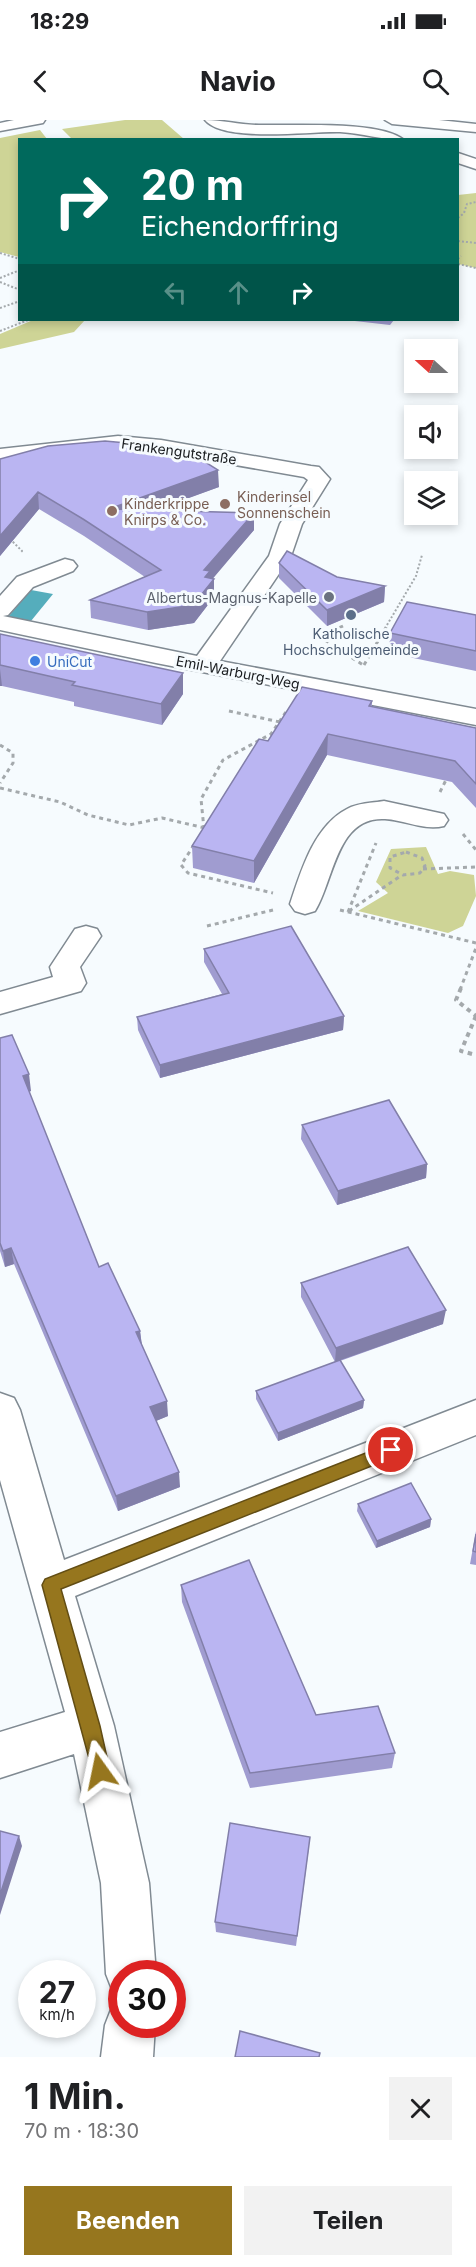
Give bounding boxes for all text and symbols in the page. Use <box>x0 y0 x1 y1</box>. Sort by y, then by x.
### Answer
text: 18:29 <box>30 8 89 34</box>
icon: back <box>24 65 57 98</box>
text: Navio <box>200 65 276 98</box>
icon: search <box>419 65 452 98</box>
text: 20 m <box>141 159 244 210</box>
icon: right <box>42 162 120 240</box>
text: Eichendorffring <box>141 210 339 243</box>
icon: left <box>159 276 192 309</box>
icon: ahead <box>222 276 255 309</box>
icon: right <box>285 276 318 309</box>
north arrow <box>404 339 458 393</box>
map controls <box>404 339 458 525</box>
button: sound <box>404 405 458 459</box>
street label: Frankengutstraße <box>120 434 238 468</box>
button: layers <box>404 471 458 525</box>
place label: Kinderinsel Sonnenschein <box>237 488 331 521</box>
place label: Kinderkrippe Knirps & Co. <box>124 495 209 528</box>
marker: Kinderinsel Sonnenschein <box>218 497 232 511</box>
marker: Kinderkrippe Knirps & Co. <box>105 504 119 518</box>
place label: Albertus-Magnus-Kapelle <box>147 589 317 606</box>
marker: Albertus-Magnus-Kapelle <box>322 590 336 604</box>
marker: Katholische Hochschulgemeinde <box>344 608 358 622</box>
place label: Katholische Hochschulgemeinde <box>283 625 419 658</box>
street label: Emil-Warburg-Weg <box>175 652 301 692</box>
place label: UniCut <box>47 653 93 670</box>
marker: UniCut <box>28 654 42 668</box>
pin <box>365 1424 416 1475</box>
icon: arrive <box>374 1433 407 1466</box>
position arrow <box>68 1739 132 1803</box>
speed limit sign: 30 <box>108 1960 186 2038</box>
text: 27 <box>39 1974 75 2010</box>
text: km/h <box>39 2005 75 2024</box>
text: 1 Min. <box>24 2074 126 2118</box>
button: close <box>389 2077 452 2140</box>
text: 70 m · 18:30 <box>24 2119 139 2143</box>
button: Beenden <box>24 2186 232 2255</box>
button: Teilen <box>244 2186 452 2255</box>

